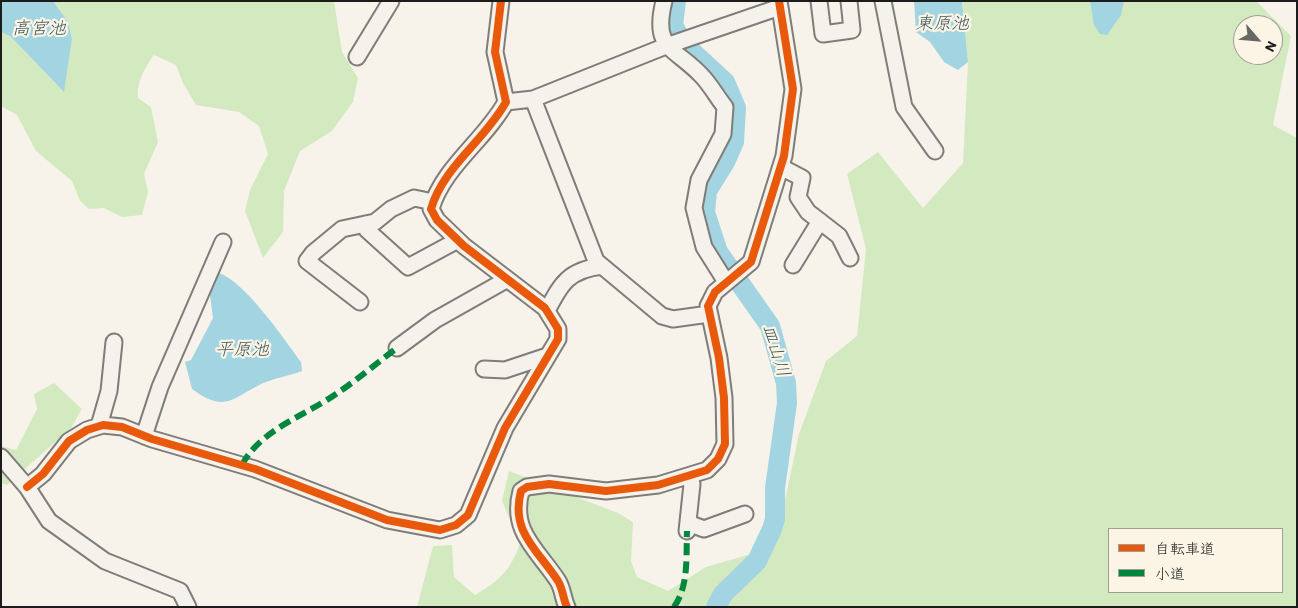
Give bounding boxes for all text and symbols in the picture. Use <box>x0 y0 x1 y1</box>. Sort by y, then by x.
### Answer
water label: 東原池 <box>915 13 969 35</box>
north arrow <box>1233 15 1283 65</box>
water label: 高宮池 <box>12 18 66 40</box>
text: N <box>1261 39 1281 55</box>
water label: 皿山川 <box>756 322 794 380</box>
water label: 平原池 <box>215 339 269 361</box>
legend <box>1108 528 1283 593</box>
text: 自転車道 <box>1155 540 1215 558</box>
text: 小道 <box>1155 565 1185 583</box>

